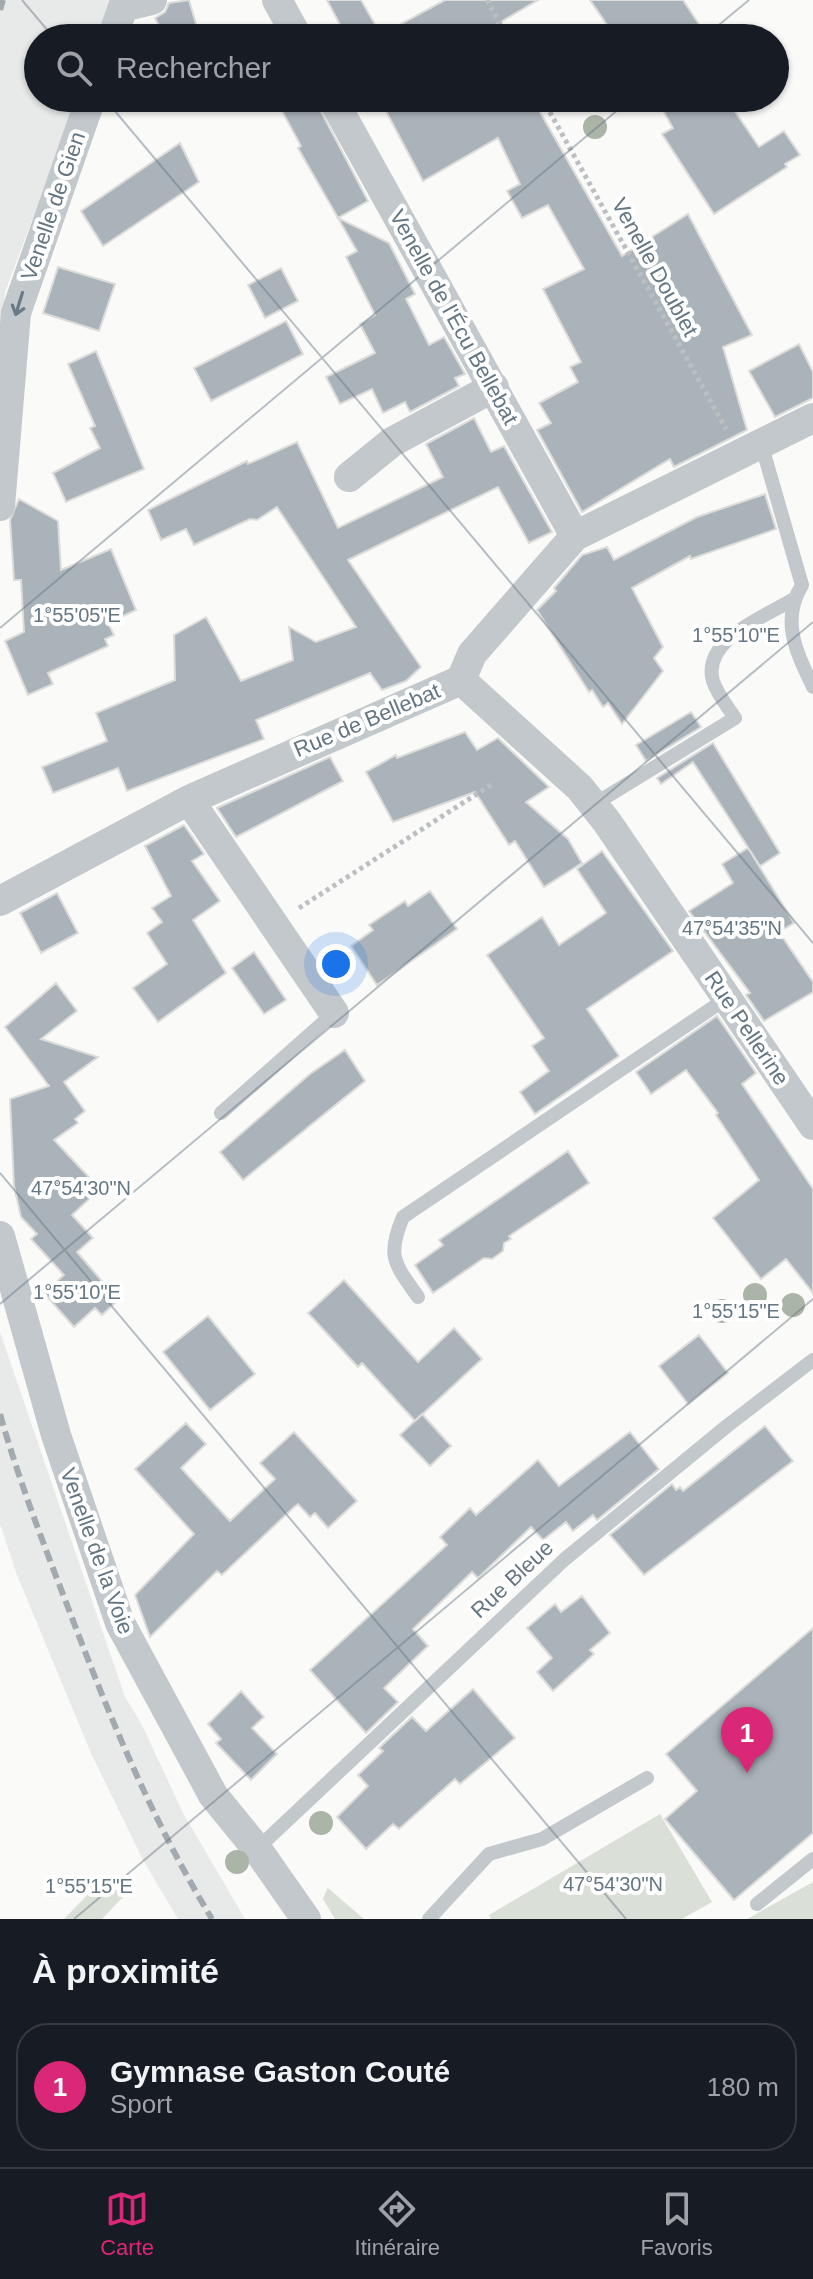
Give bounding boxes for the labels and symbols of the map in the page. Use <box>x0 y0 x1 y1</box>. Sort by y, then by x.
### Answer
street label: Venelle de Gien <box>16 128 90 284</box>
street label: Venelle Doublet <box>607 194 703 340</box>
street label: Venelle de l'Écu Bellebat <box>385 205 523 429</box>
one-way arrow <box>11 291 25 316</box>
text: 1°55'05"E <box>33 604 121 626</box>
text: 1°55'10"E <box>692 624 780 646</box>
street label: Rue de Bellebat <box>290 678 444 762</box>
text: 47°54'35"N <box>682 917 782 939</box>
your location <box>316 944 356 984</box>
street label: Rue Pellerine <box>700 966 794 1090</box>
text: 47°54'30"N <box>31 1177 131 1199</box>
text: 1°55'10"E <box>33 1281 121 1303</box>
text: 1°55'15"E <box>692 1300 780 1322</box>
street label: Venelle de la Voie <box>55 1465 139 1637</box>
street label: Rue Bleue <box>466 1535 558 1623</box>
pin: 1 <box>721 1707 773 1773</box>
text: 47°54'30"N <box>563 1873 663 1895</box>
text: 1°55'15"E <box>45 1875 133 1897</box>

